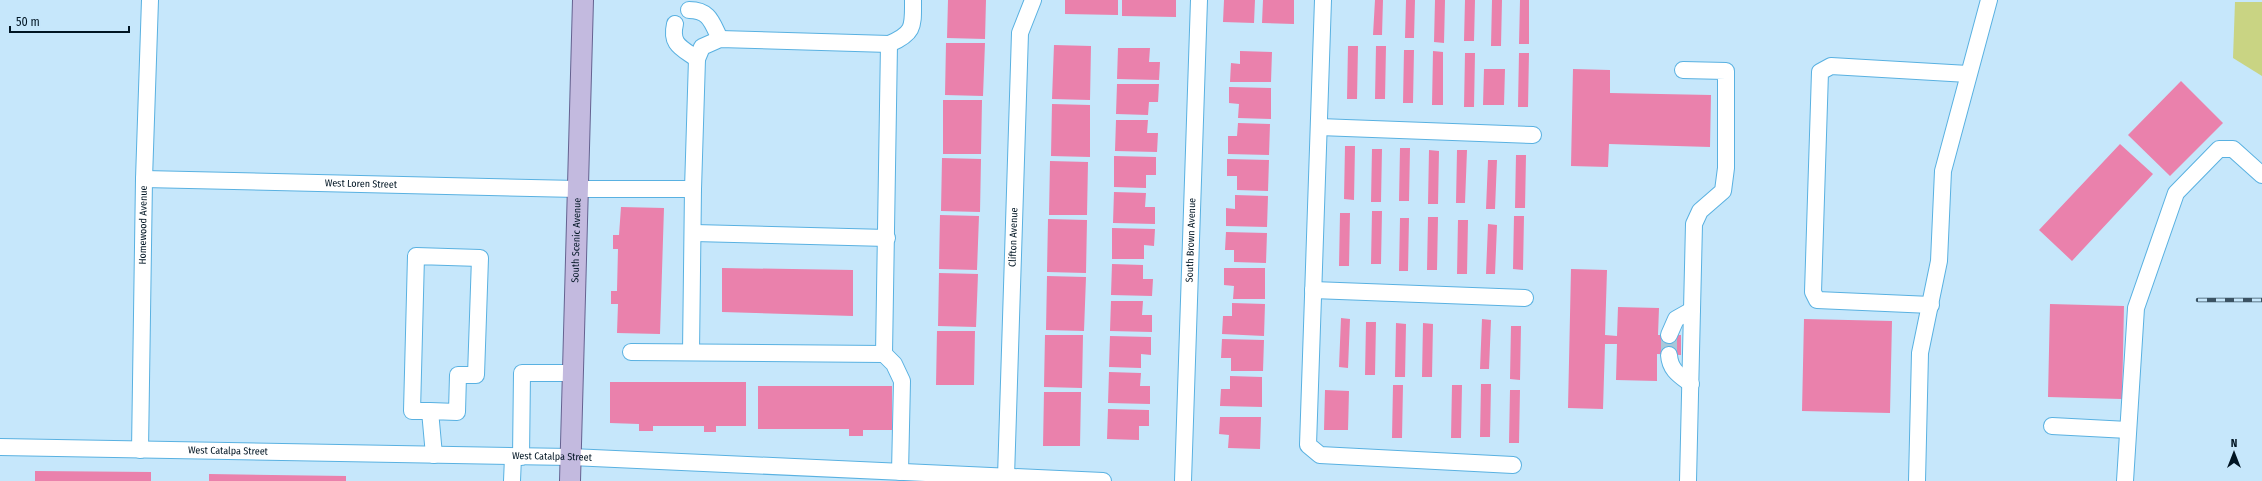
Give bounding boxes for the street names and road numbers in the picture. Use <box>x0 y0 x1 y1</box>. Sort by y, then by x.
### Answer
street label: West Loren Street <box>325 177 398 191</box>
street label: Homewood Avenue <box>137 185 150 265</box>
street label: South Scenic Avenue <box>569 197 584 283</box>
street label: South Brown Avenue <box>1184 198 1198 283</box>
street label: Clifton Avenue <box>1007 207 1020 267</box>
street label: West Catalpa Street <box>188 444 269 458</box>
street label: West Catalpa Street <box>512 450 593 464</box>

